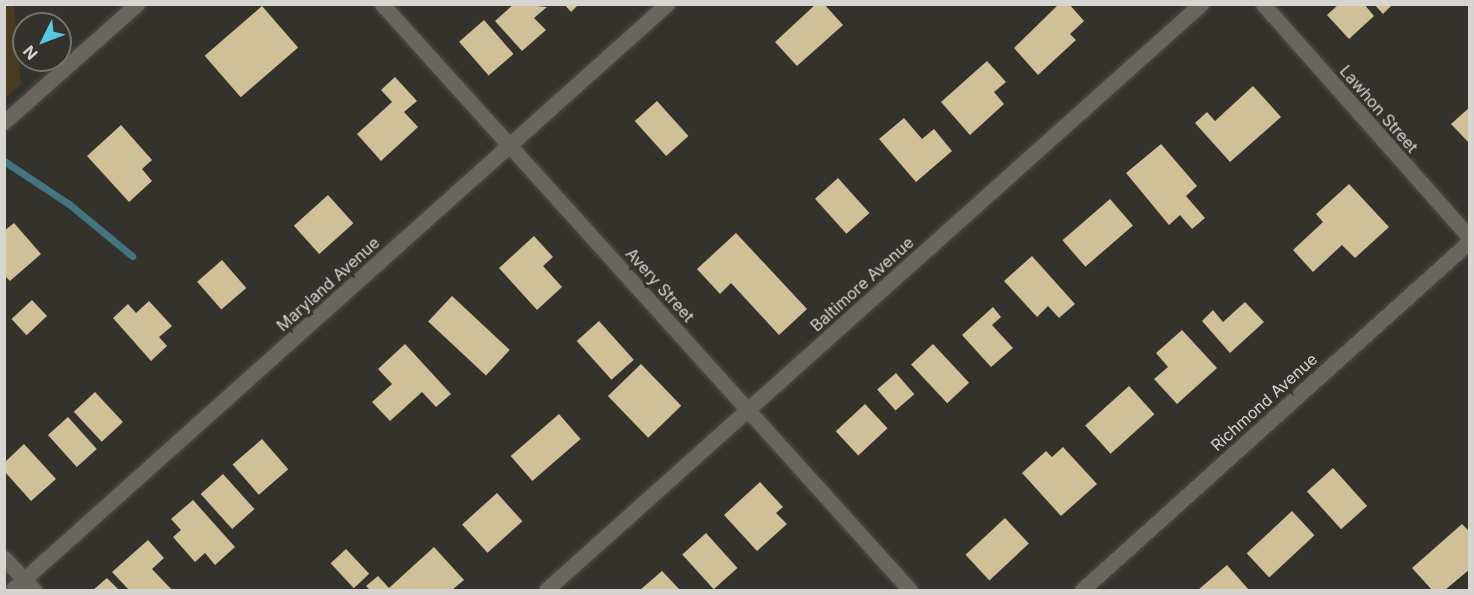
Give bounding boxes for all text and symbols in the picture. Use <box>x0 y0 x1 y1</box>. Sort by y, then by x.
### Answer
north arrow <box>12 12 72 72</box>
text: N <box>19 41 42 64</box>
street label: Lawhon Street <box>1336 61 1422 157</box>
street label: Maryland Avenue <box>273 233 383 335</box>
street label: Baltimore Avenue <box>807 233 917 335</box>
street label: Avery Street <box>622 244 698 326</box>
street label: Richmond Avenue <box>1207 349 1321 455</box>

